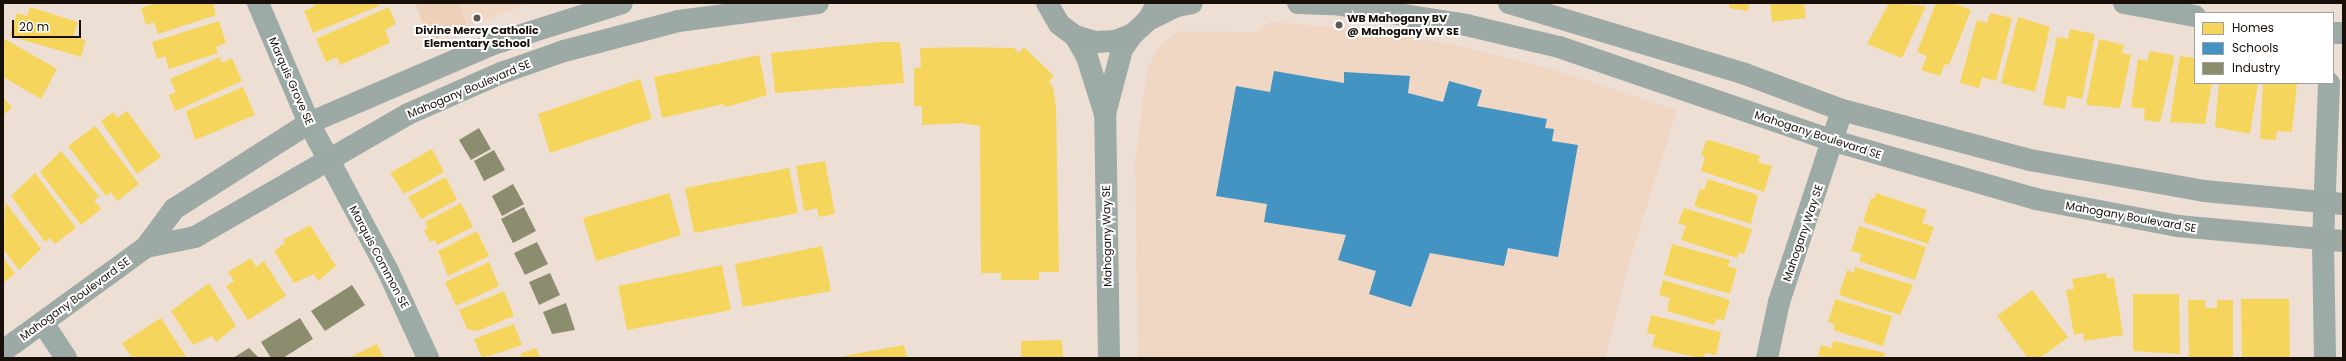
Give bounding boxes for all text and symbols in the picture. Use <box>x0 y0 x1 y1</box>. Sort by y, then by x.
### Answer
scale bar <box>14 12 83 38</box>
place label: WB Mahogany BV @ Mahogany WY SE <box>1347 12 1459 38</box>
legend <box>2194 12 2334 84</box>
marker: Divine Mercy Catholic Elementary School <box>472 13 482 23</box>
text: 20 m <box>19 18 49 35</box>
text: Homes <box>2232 19 2274 36</box>
marker: WB Mahogany BV @ Mahogany WY SE <box>1334 20 1344 30</box>
place label: Divine Mercy Catholic Elementary School <box>415 24 539 50</box>
street label: Marquis Grove SE <box>266 35 316 127</box>
text: Schools <box>2232 39 2279 56</box>
street label: Mahogany Boulevard SE <box>405 57 533 121</box>
text: Industry <box>2232 59 2280 76</box>
street label: Mahogany Boulevard SE <box>1753 108 1883 162</box>
street label: Mahogany Way SE <box>1780 183 1826 283</box>
street label: Mahogany Way SE <box>1100 185 1114 287</box>
street label: Mahogany Boulevard SE <box>2065 199 2197 235</box>
street label: Marquis Common SE <box>346 203 412 311</box>
street label: Mahogany Boulevard SE <box>17 255 133 343</box>

